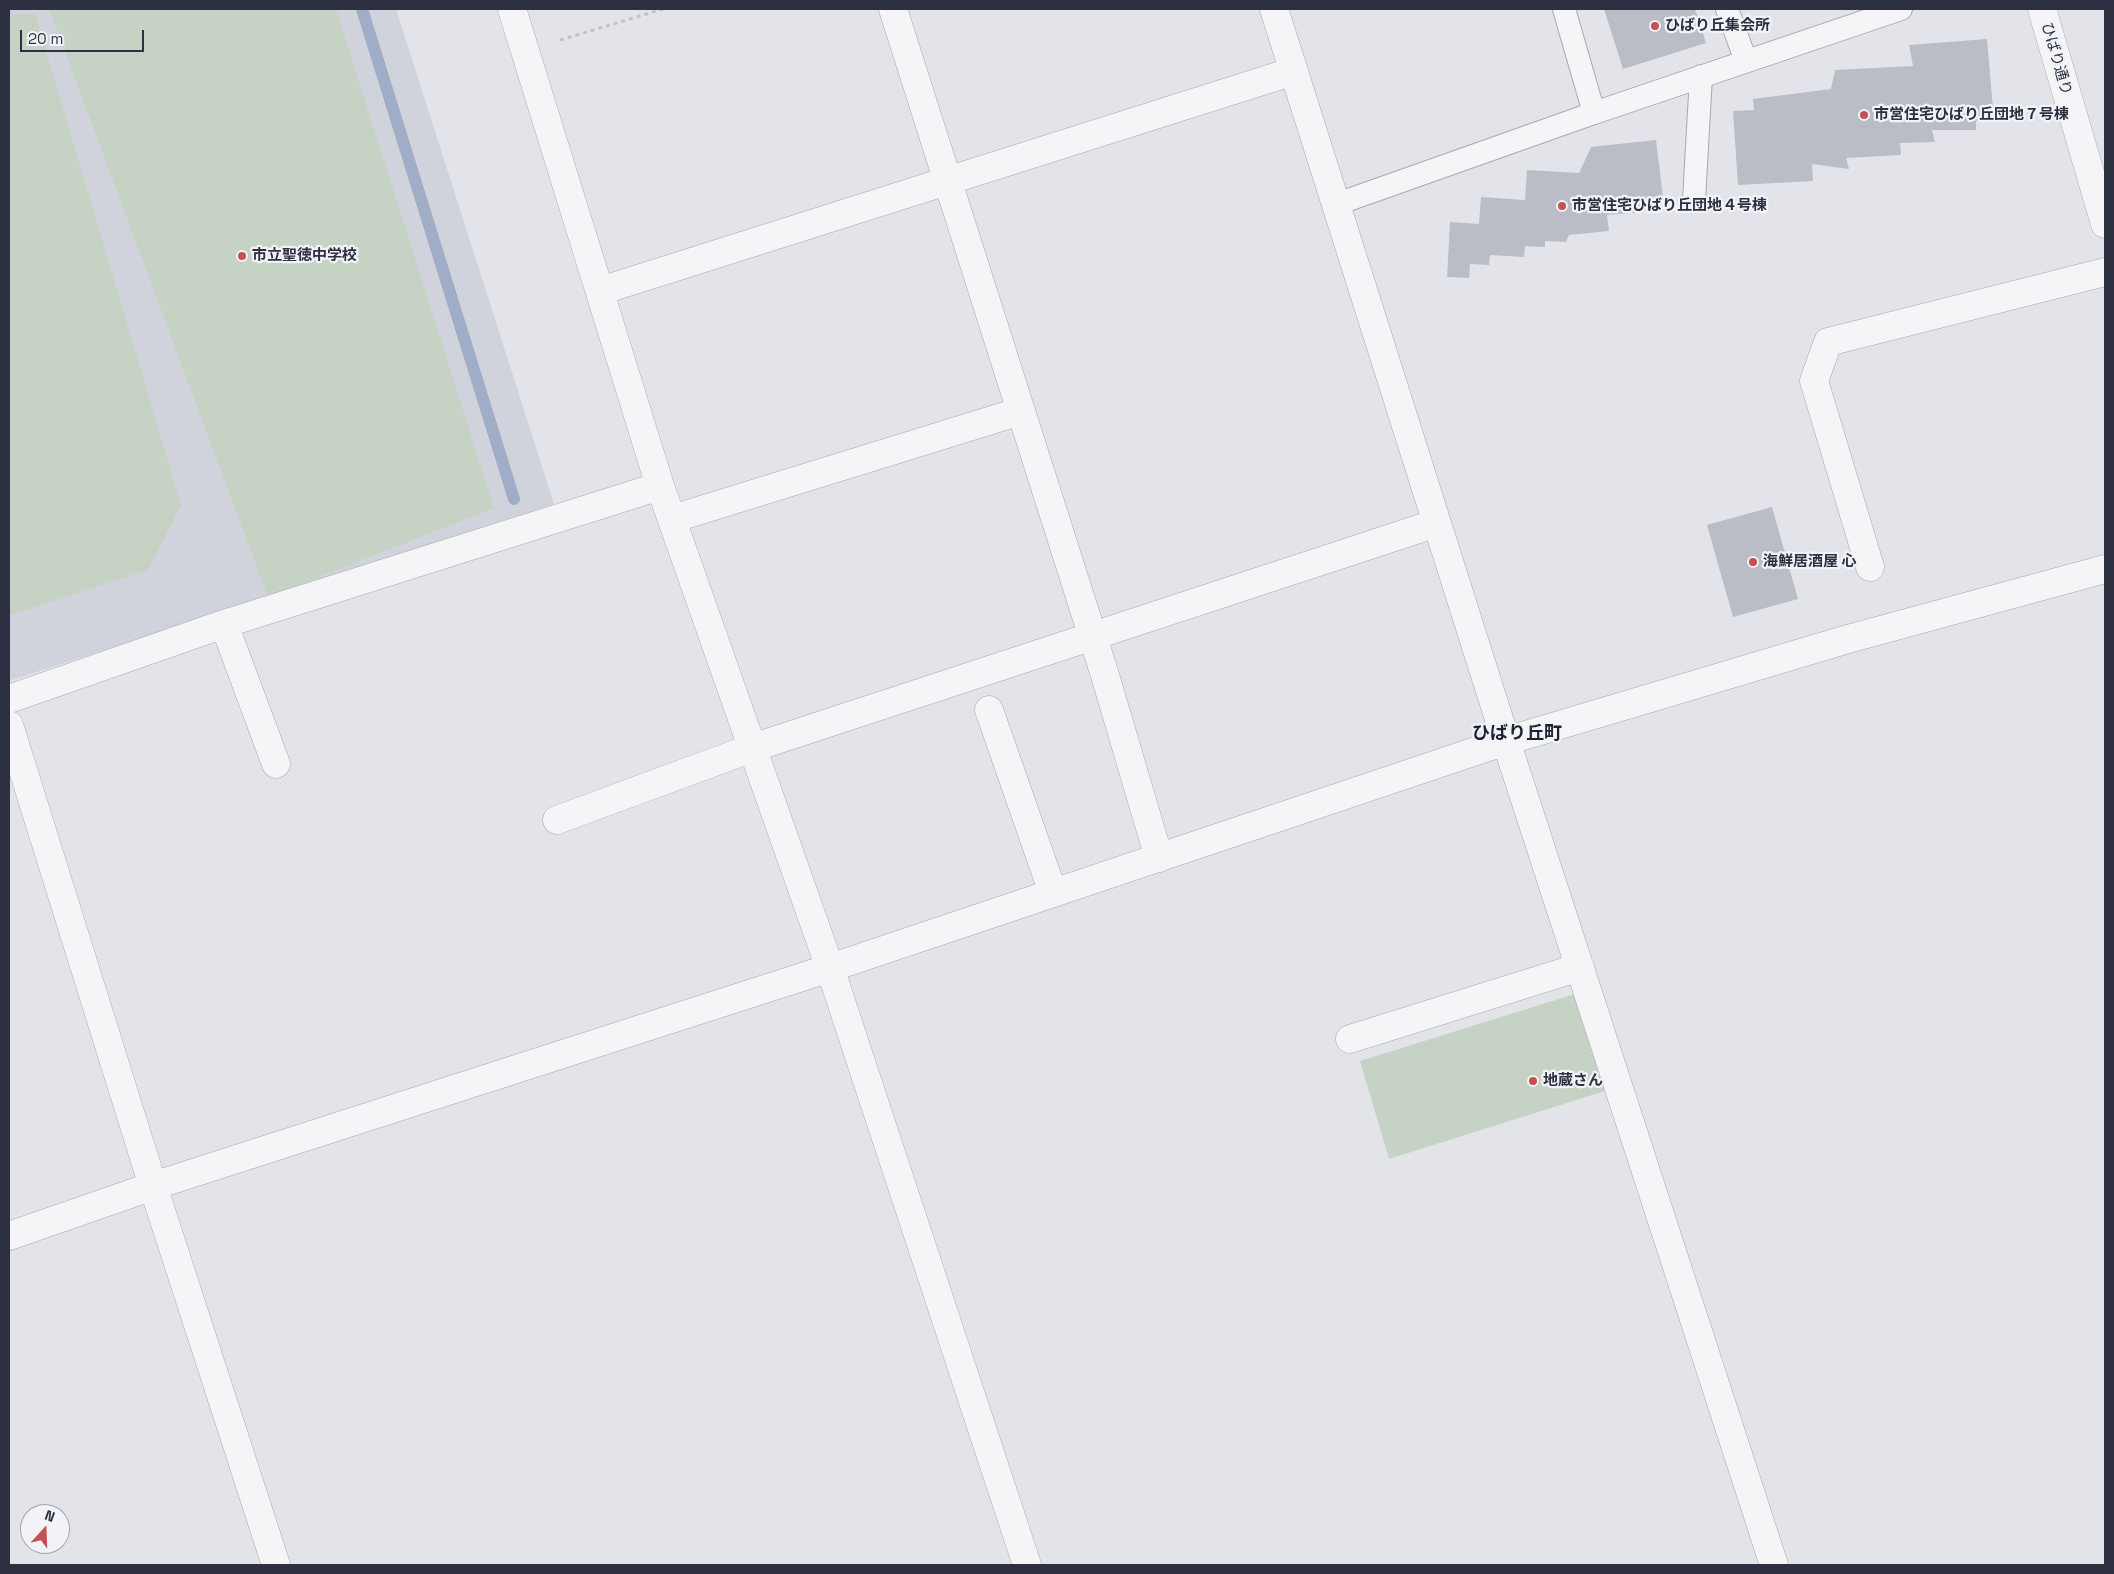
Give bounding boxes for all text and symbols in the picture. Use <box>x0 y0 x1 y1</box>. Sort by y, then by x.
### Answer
place label: ひばり丘集会所 <box>1665 17 1770 35</box>
scale bar <box>22 20 146 52</box>
marker: ひばり丘集会所 <box>1649 20 1661 32</box>
street label: ひばり通り <box>2037 20 2075 98</box>
text: 20 m <box>28 29 63 48</box>
place label: 市営住宅ひばり丘団地７号棟 <box>1874 106 2069 124</box>
marker: 市営住宅ひばり丘団地７号棟 <box>1858 109 1870 121</box>
place label: 市営住宅ひばり丘団地４号棟 <box>1572 197 1767 215</box>
marker: 市営住宅ひばり丘団地４号棟 <box>1556 200 1568 212</box>
place label: 市立聖徳中学校 <box>252 247 357 265</box>
marker: 市立聖徳中学校 <box>236 250 248 262</box>
place label: 海鮮居酒屋 心 <box>1763 553 1857 571</box>
marker: 海鮮居酒屋 心 <box>1747 556 1759 568</box>
district label: ひばり丘町 <box>1472 723 1562 745</box>
place label: 地蔵さん <box>1543 1072 1603 1090</box>
marker: 地蔵さん <box>1527 1075 1539 1087</box>
north arrow <box>20 1504 70 1554</box>
text: N <box>42 1506 57 1526</box>

